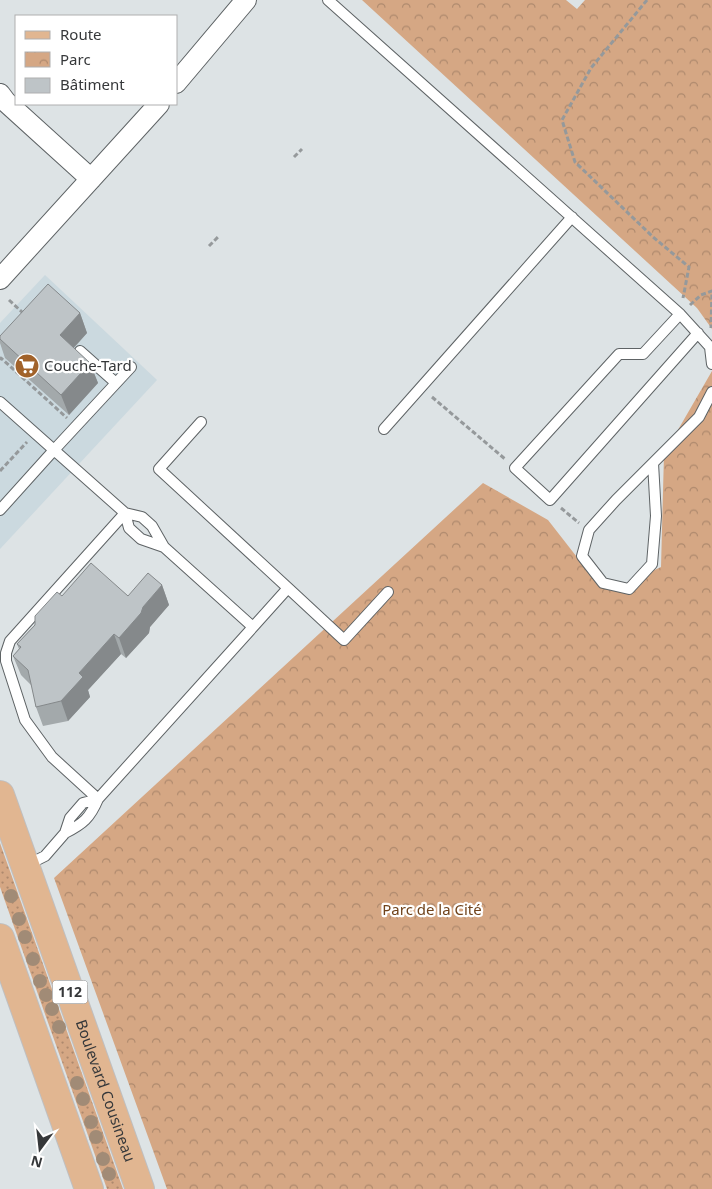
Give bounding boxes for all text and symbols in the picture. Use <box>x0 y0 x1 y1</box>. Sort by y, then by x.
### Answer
legend <box>15 15 178 105</box>
text: Route <box>60 24 102 44</box>
text: Parc <box>60 49 91 69</box>
text: Bâtiment <box>60 74 125 94</box>
supermarket icon: Couche-Tard <box>14 353 40 379</box>
place label: Couche-Tard <box>44 355 132 375</box>
park label: Parc de la Cité <box>382 899 482 919</box>
road number: 112 <box>52 980 88 1004</box>
street label: Boulevard Cousineau <box>72 1017 141 1164</box>
north arrow <box>15 1124 65 1174</box>
text: N <box>29 1151 44 1173</box>

